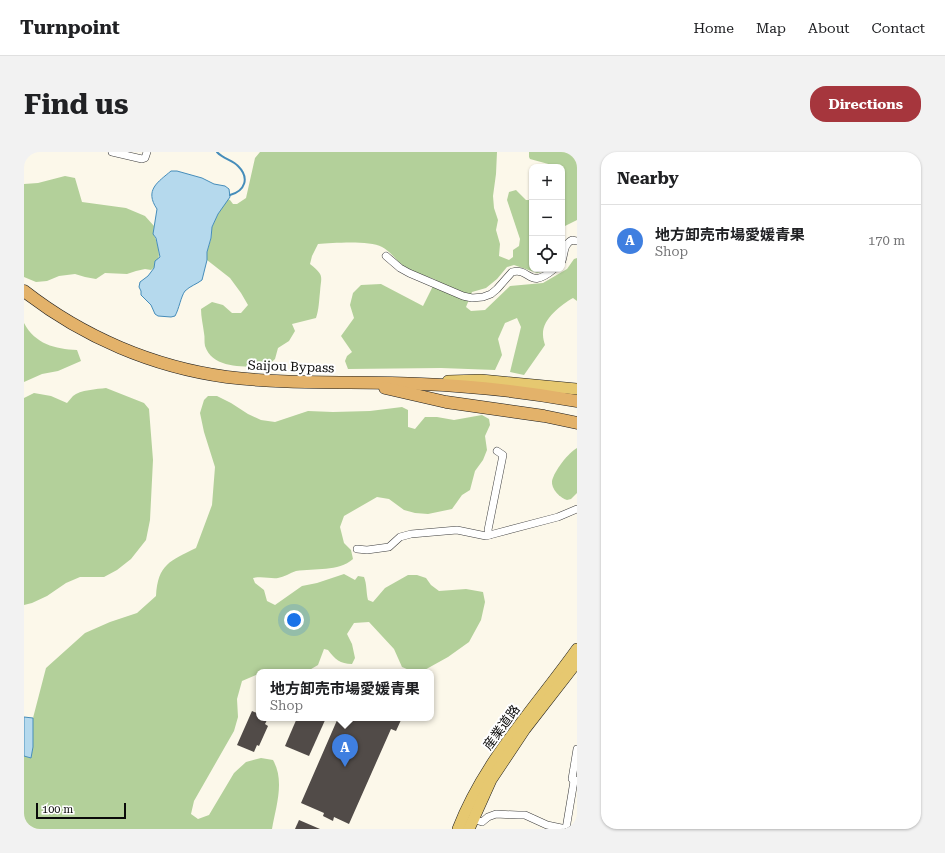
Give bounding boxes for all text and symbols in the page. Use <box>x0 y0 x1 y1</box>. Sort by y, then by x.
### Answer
text: Turnpoint <box>20 16 120 39</box>
text: Home <box>693 20 734 36</box>
text: Map <box>756 20 786 36</box>
text: About <box>808 20 850 36</box>
text: Contact <box>872 20 925 36</box>
button: Directions <box>810 86 921 122</box>
text: Find us <box>24 88 128 121</box>
map controls <box>529 164 565 272</box>
button: + <box>529 164 565 200</box>
text: Nearby <box>617 168 679 188</box>
button: − <box>529 200 565 236</box>
text: 地方卸売市場愛媛青果 <box>655 226 805 244</box>
text: A <box>625 233 635 248</box>
text: 170 m <box>868 233 905 248</box>
button: locate <box>529 236 565 272</box>
text: Shop <box>655 244 688 259</box>
street label: Saijou Bypass <box>247 357 335 376</box>
your location <box>284 610 304 630</box>
popup <box>256 669 434 721</box>
text: 地方卸売市場愛媛青果 <box>270 680 420 698</box>
text: Shop <box>270 698 303 713</box>
street label: 産業道路 <box>480 702 523 753</box>
pin: A <box>332 734 358 767</box>
scale bar <box>36 801 126 820</box>
text: 100 m <box>42 803 73 816</box>

